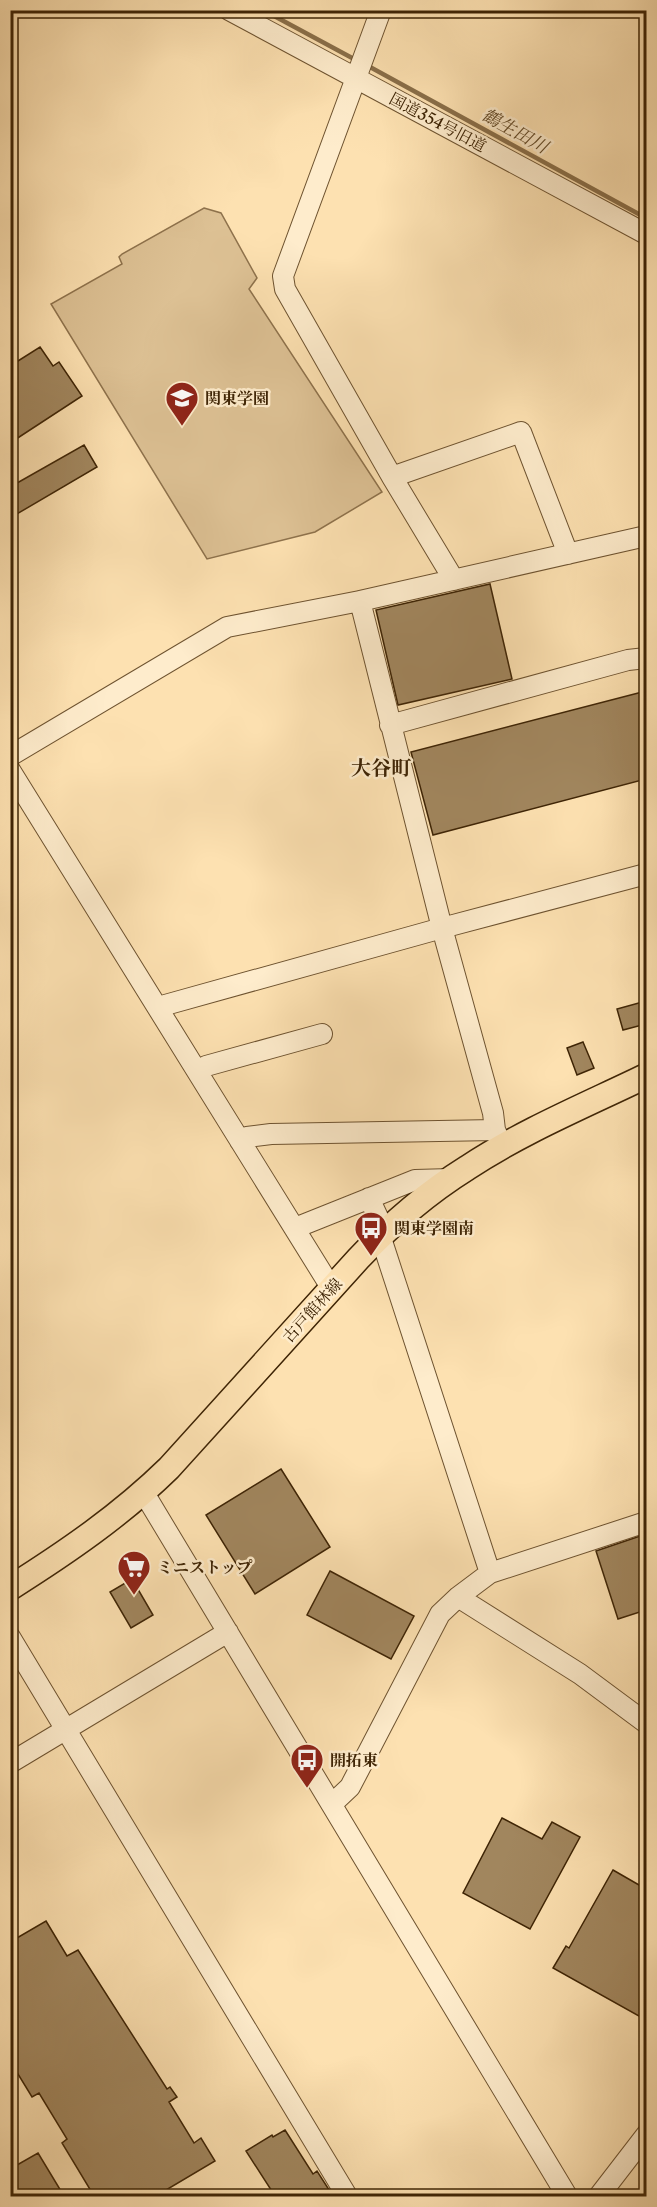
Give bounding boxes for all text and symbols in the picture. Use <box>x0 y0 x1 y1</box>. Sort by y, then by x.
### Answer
street label: 国道354号旧道 <box>386 88 490 156</box>
water label: 鶴生田川 <box>478 104 554 159</box>
school or university icon: 関東学園 <box>164 380 200 427</box>
place label: 関東学園 <box>205 388 269 408</box>
district label: 大谷町 <box>351 756 412 780</box>
bus stop icon: 関東学園南 <box>353 1210 389 1257</box>
place label: 関東学園南 <box>394 1218 474 1238</box>
street label: 古戸館林線 <box>278 1274 346 1346</box>
supermarket icon: ミニストップ <box>116 1549 152 1596</box>
place label: ミニストップ <box>157 1557 253 1577</box>
bus stop icon: 開拓東 <box>289 1742 325 1789</box>
place label: 開拓東 <box>330 1750 378 1770</box>

